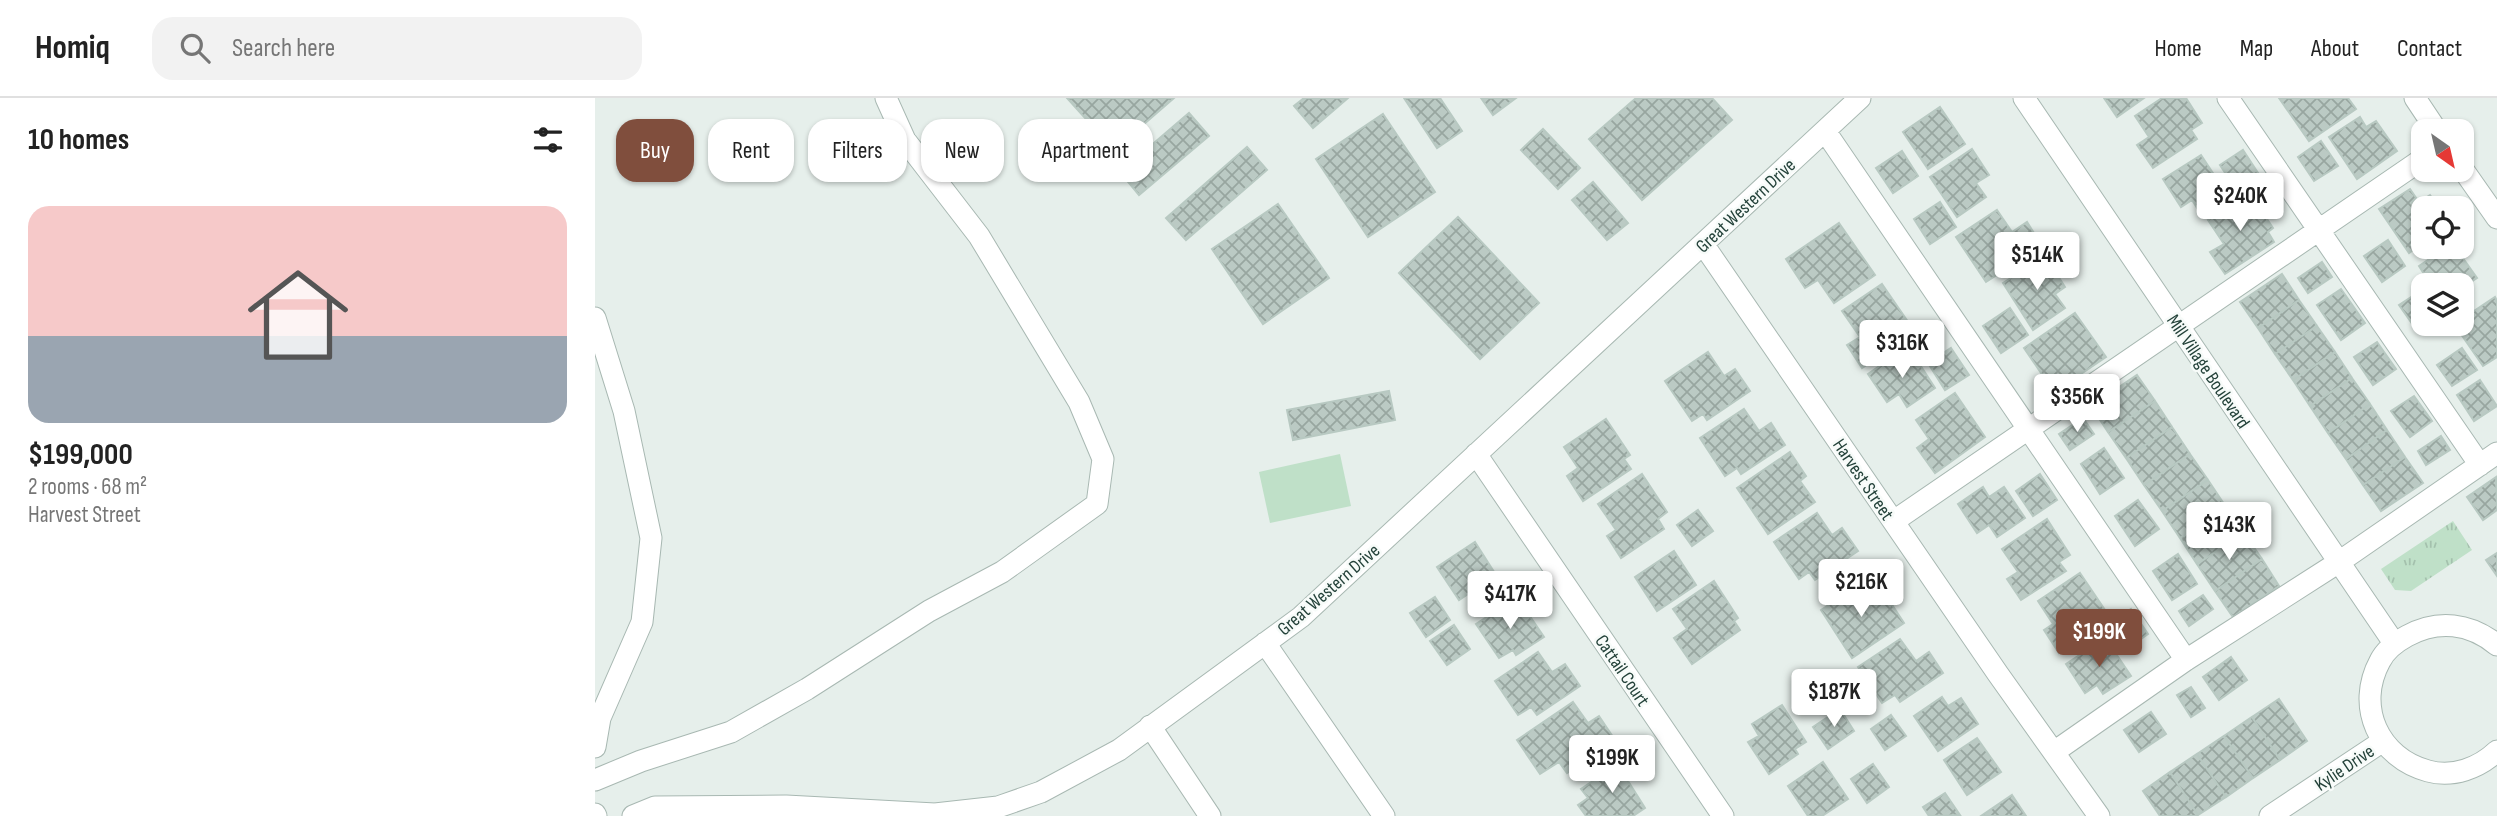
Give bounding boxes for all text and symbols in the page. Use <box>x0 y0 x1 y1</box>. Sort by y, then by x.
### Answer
search box <box>152 17 642 80</box>
text: Homiq <box>35 28 110 68</box>
icon: search <box>176 29 214 67</box>
text: Search here <box>232 33 335 64</box>
text: Home <box>2154 34 2202 63</box>
text: Map <box>2240 34 2273 63</box>
text: About <box>2311 34 2359 63</box>
text: Contact <box>2397 34 2462 63</box>
chip: Buy <box>616 119 694 182</box>
chip: Rent <box>708 119 794 182</box>
chip: Filters <box>808 119 907 182</box>
chip: New <box>921 119 1004 182</box>
chip: Apartment <box>1018 119 1153 182</box>
north arrow <box>2411 119 2475 182</box>
map controls <box>2411 119 2474 336</box>
icon: filters <box>529 121 567 159</box>
text: 10 homes <box>28 122 129 158</box>
street label: Great Western Drive <box>1691 154 1801 258</box>
pin: $240K <box>2191 174 2289 233</box>
text: $240K <box>2213 182 2267 210</box>
button: locate <box>2411 196 2474 259</box>
pin: $514K <box>1988 232 2086 292</box>
text: $514K <box>2010 241 2064 269</box>
icon: home <box>235 252 361 378</box>
button: layers <box>2411 273 2474 336</box>
street label: Mill Village Boulevard <box>2161 311 2254 433</box>
pin: $316K <box>1853 320 1951 380</box>
text: $316K <box>1875 329 1929 357</box>
pin: $356K <box>2028 374 2126 434</box>
text: $356K <box>2050 383 2104 411</box>
street label: Harvest Street <box>1827 435 1898 525</box>
text: $199,000 <box>28 437 133 473</box>
text: 2 rooms · 68 m² <box>28 473 147 501</box>
text: Harvest Street <box>28 501 141 529</box>
pin: $143K <box>2180 503 2278 562</box>
text: $143K <box>2202 511 2256 539</box>
street label: Great Western Drive <box>1273 539 1385 641</box>
pin: $216K <box>1812 560 1910 619</box>
text: $216K <box>1834 568 1888 596</box>
pin: $417K <box>1461 572 1559 631</box>
text: $417K <box>1484 580 1536 608</box>
pin: $199K <box>2050 610 2148 669</box>
text: $199K <box>2072 618 2126 646</box>
street label: Cattail Court <box>1589 631 1654 711</box>
pin: $187K <box>1785 670 1883 729</box>
text: $187K <box>1807 678 1861 706</box>
pin: $199K <box>1563 736 1661 795</box>
street label: Kylie Drive <box>2311 740 2379 796</box>
text: $199K <box>1585 744 1639 772</box>

